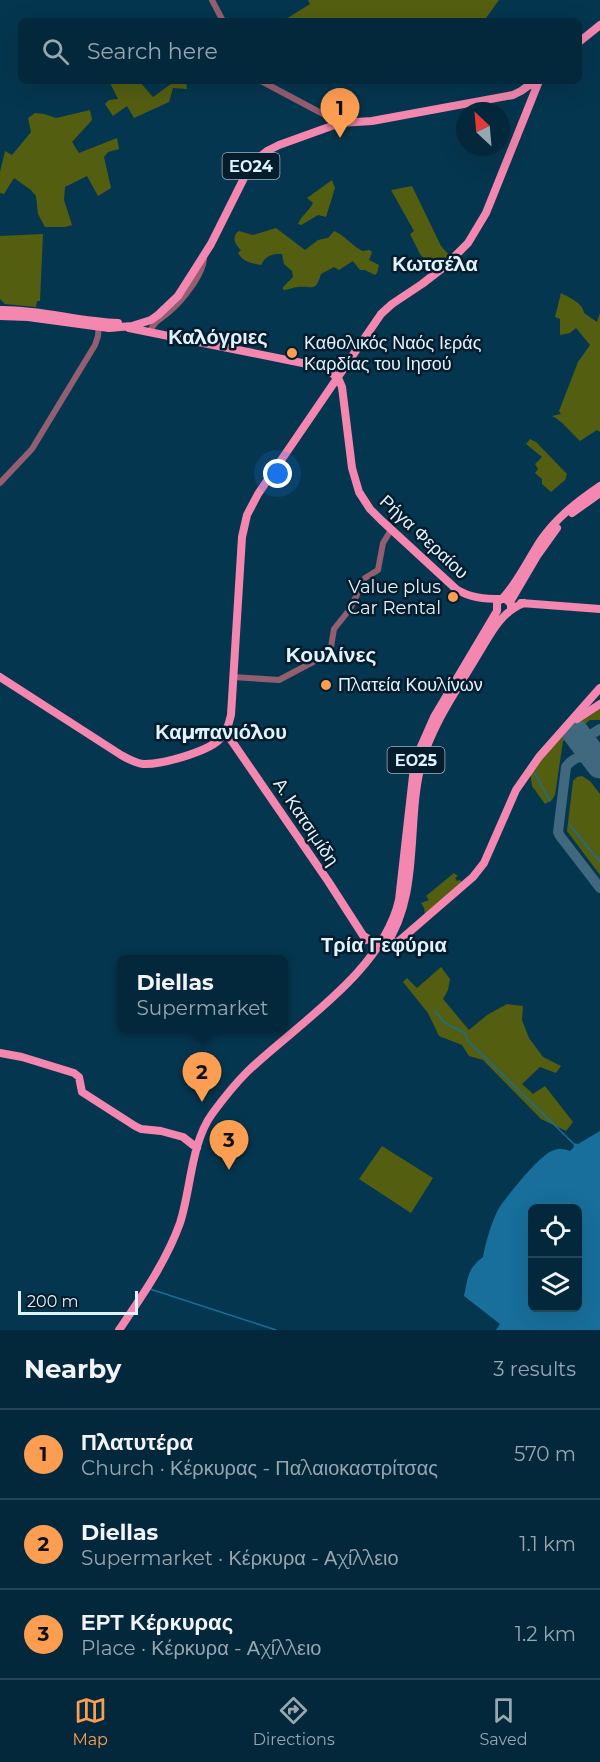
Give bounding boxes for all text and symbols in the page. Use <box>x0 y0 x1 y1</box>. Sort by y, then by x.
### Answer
search box <box>18 18 582 84</box>
icon: search <box>39 35 72 68</box>
text: Search here <box>87 38 218 65</box>
pin: 1 <box>320 88 360 138</box>
north arrow <box>456 102 510 156</box>
road number: ΕΟ24 <box>222 153 280 179</box>
district label: Κωτσέλα <box>392 252 479 276</box>
district label: Καλόγριες <box>168 325 268 349</box>
place label: Καθολικός Ναός Ιεράς Καρδίας του Ιησού <box>304 332 482 375</box>
marker: Καθολικός Ναός Ιεράς Καρδίας του Ιησού <box>285 346 299 360</box>
your location <box>263 459 292 488</box>
street label: Ρήγα Φεραίου <box>375 490 473 584</box>
place label: Value plus Car Rental <box>347 576 441 619</box>
marker: Value plus Car Rental <box>446 590 460 604</box>
district label: Κουλίνες <box>286 642 376 667</box>
place label: Πλατεία Κουλίνων <box>338 674 483 696</box>
marker: Πλατεία Κουλίνων <box>319 678 333 692</box>
district label: Καμπανιόλου <box>155 720 287 744</box>
road number: ΕΟ25 <box>388 747 444 773</box>
street label: Α. Κατσιμίδη <box>269 774 343 870</box>
district label: Τρία Γεφύρια <box>321 933 448 957</box>
popup <box>117 955 288 1033</box>
text: Diellas <box>137 969 214 996</box>
text: Supermarket <box>137 996 268 1020</box>
pin: 2 <box>182 1052 222 1102</box>
pin: 3 <box>210 1120 248 1170</box>
map controls <box>528 1204 582 1312</box>
button: locate <box>528 1204 582 1258</box>
button: layers <box>528 1258 582 1312</box>
scale bar <box>18 1288 138 1316</box>
text: 200 m <box>27 1292 78 1311</box>
text: Nearby <box>24 1353 121 1385</box>
text: 3 results <box>493 1357 576 1381</box>
text: Πλατυτέρα <box>81 1429 193 1456</box>
text: 1 <box>40 1442 47 1466</box>
text: 570 m <box>514 1442 576 1466</box>
text: Church · Κέρκυρας - Παλαιοκαστρίτσας <box>81 1456 438 1480</box>
text: Diellas <box>81 1519 158 1546</box>
text: 2 <box>38 1532 49 1556</box>
text: 1.1 km <box>519 1532 576 1556</box>
text: Supermarket · Κέρκυρα - Αχίλλειο <box>81 1546 399 1570</box>
text: ΕΡΤ Κέρκυρας <box>81 1609 233 1636</box>
text: 3 <box>38 1622 49 1646</box>
text: 1.2 km <box>515 1622 576 1646</box>
text: Place · Κέρκυρα - Αχίλλειο <box>81 1636 321 1660</box>
tab: Map <box>72 1694 108 1749</box>
tab: Directions <box>253 1694 335 1749</box>
tab: Saved <box>480 1694 528 1749</box>

